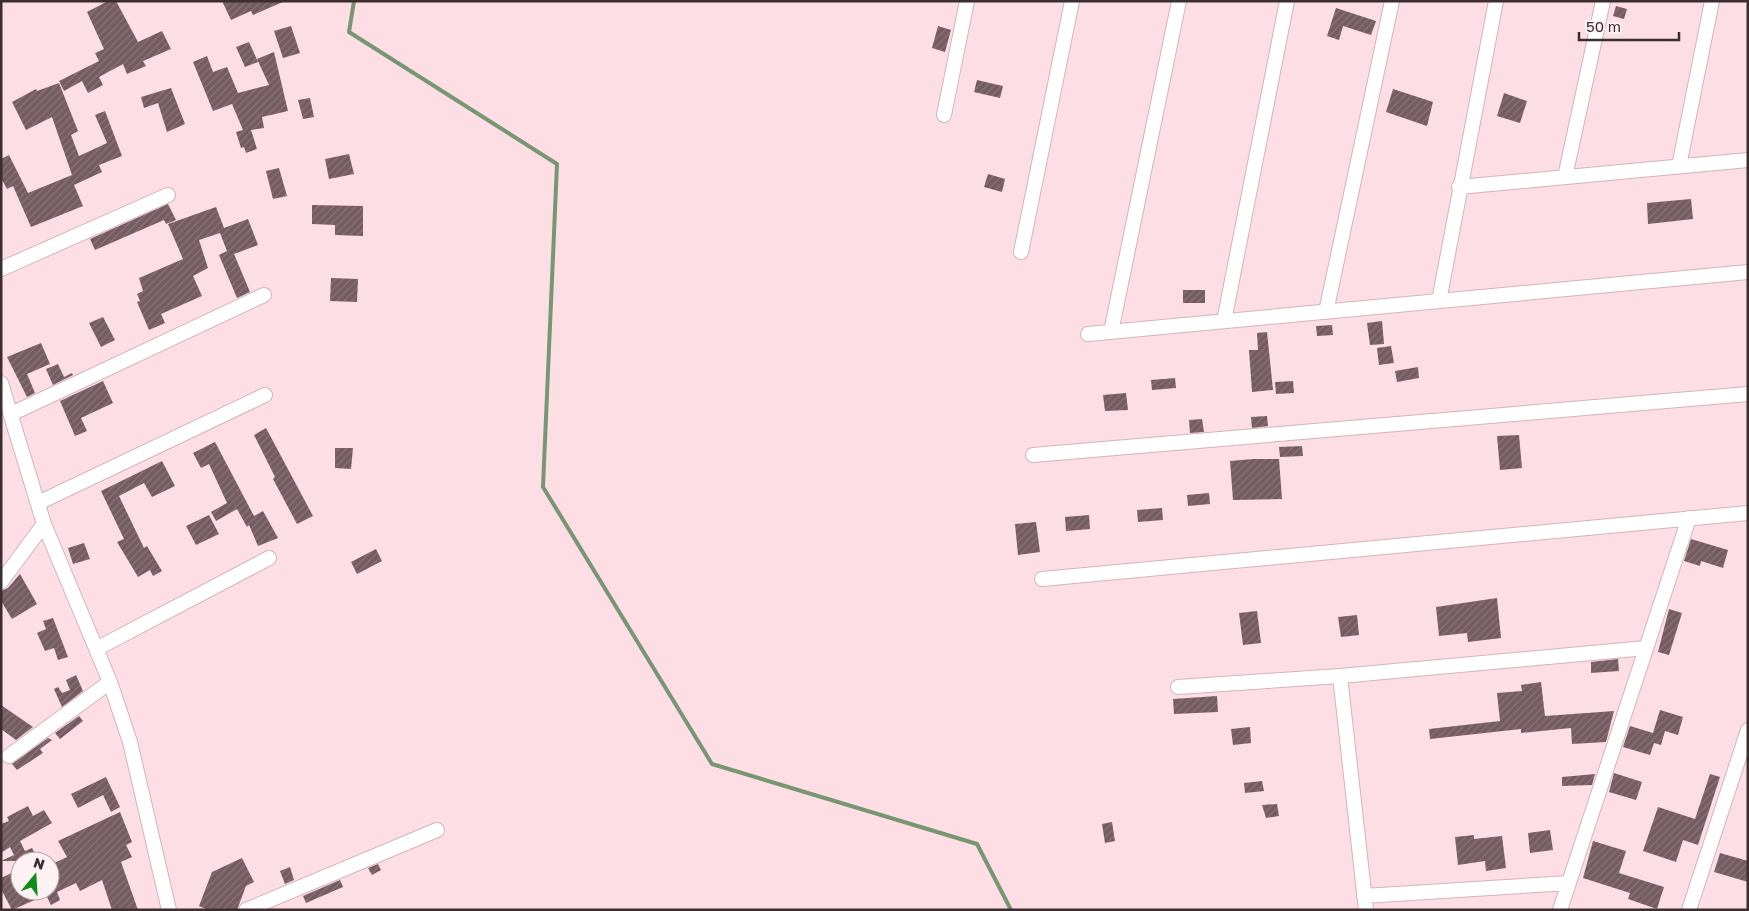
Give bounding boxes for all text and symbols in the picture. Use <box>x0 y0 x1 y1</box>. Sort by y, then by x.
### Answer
scale bar <box>1579 10 1679 42</box>
text: 50 m <box>1586 17 1621 35</box>
north arrow <box>10 851 60 901</box>
text: N <box>31 853 47 873</box>

